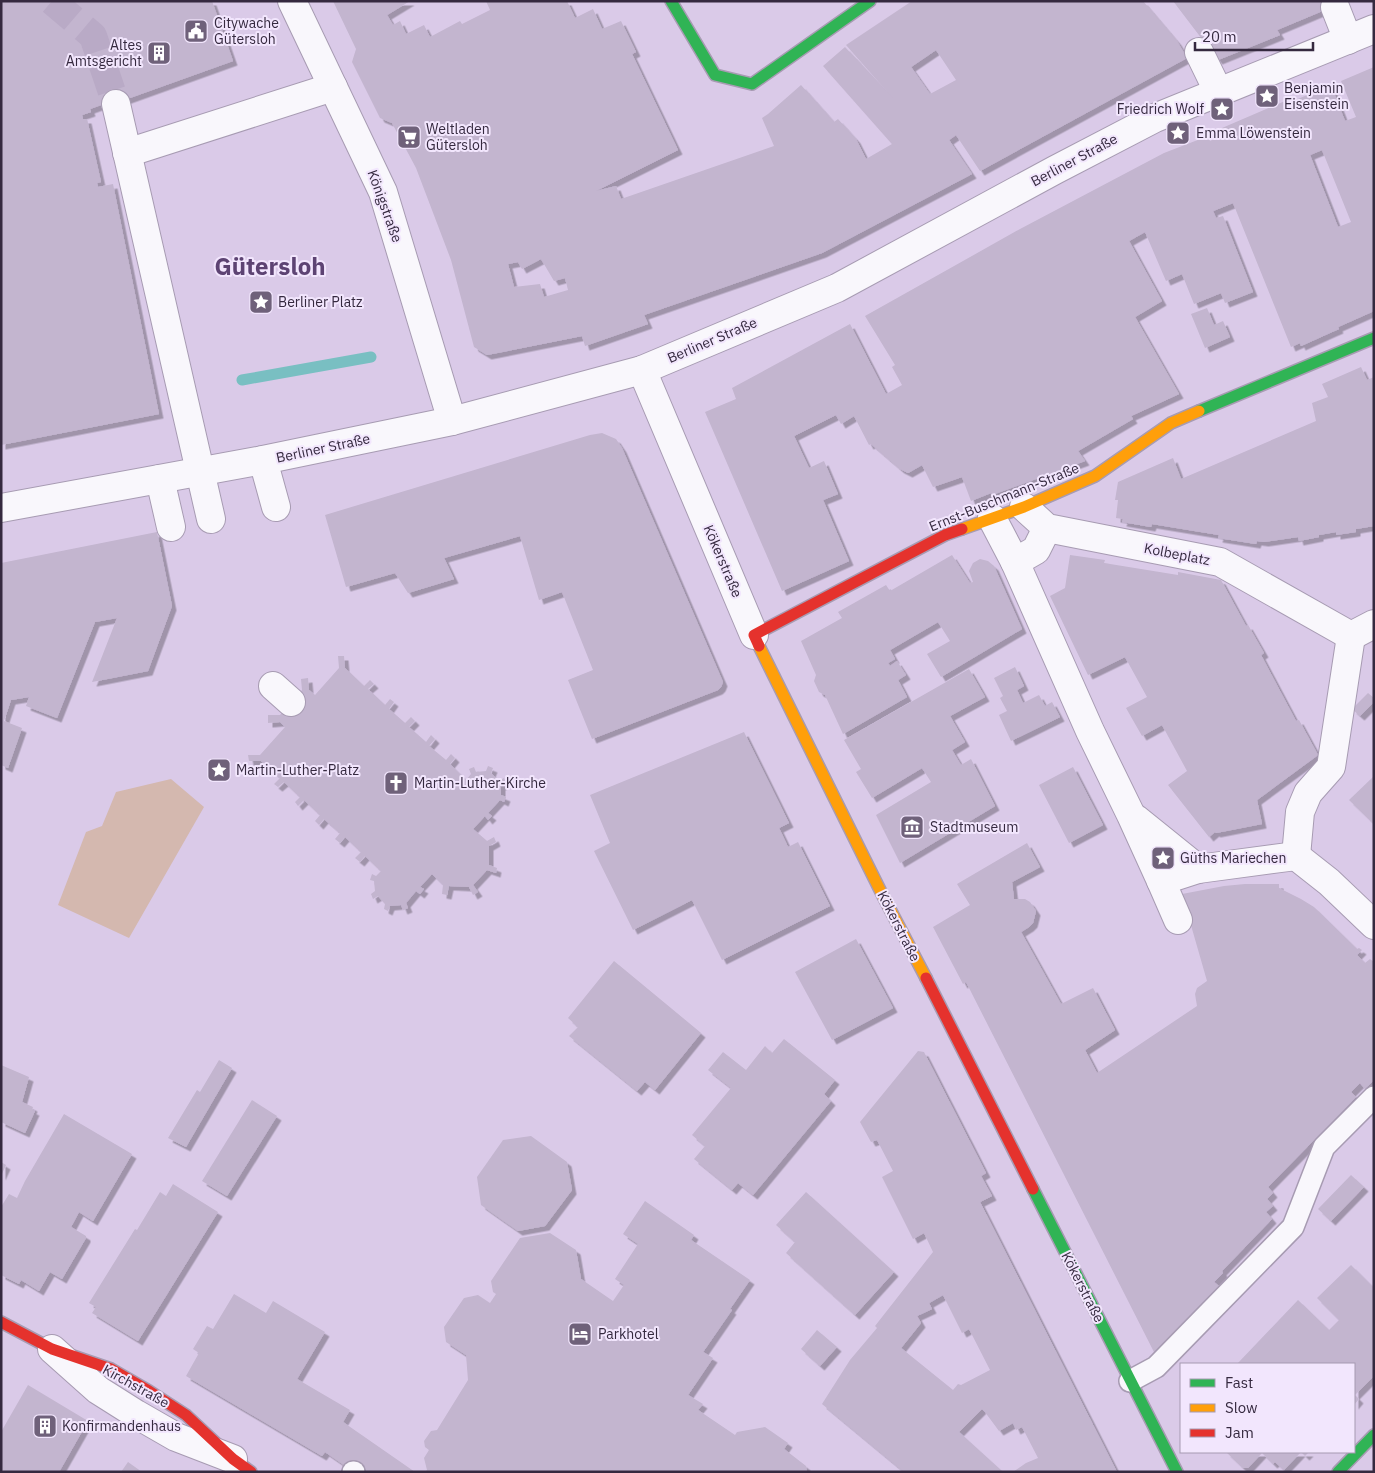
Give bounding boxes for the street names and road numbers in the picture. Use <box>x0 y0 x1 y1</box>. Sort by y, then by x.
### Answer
street label: Berliner Straße <box>1028 129 1121 190</box>
street label: Königstraße <box>364 167 407 245</box>
street label: Berliner Straße <box>664 313 760 367</box>
street label: Berliner Straße <box>274 429 372 467</box>
street label: Ernst-Buschmann-Straße <box>926 459 1082 535</box>
street label: Kökerstraße <box>700 522 746 600</box>
street label: Kolbeplatz <box>1142 539 1212 569</box>
street label: Kökerstraße <box>873 888 925 965</box>
street label: Kökerstraße <box>1057 1249 1109 1326</box>
street label: Kirchstraße <box>100 1360 173 1412</box>

